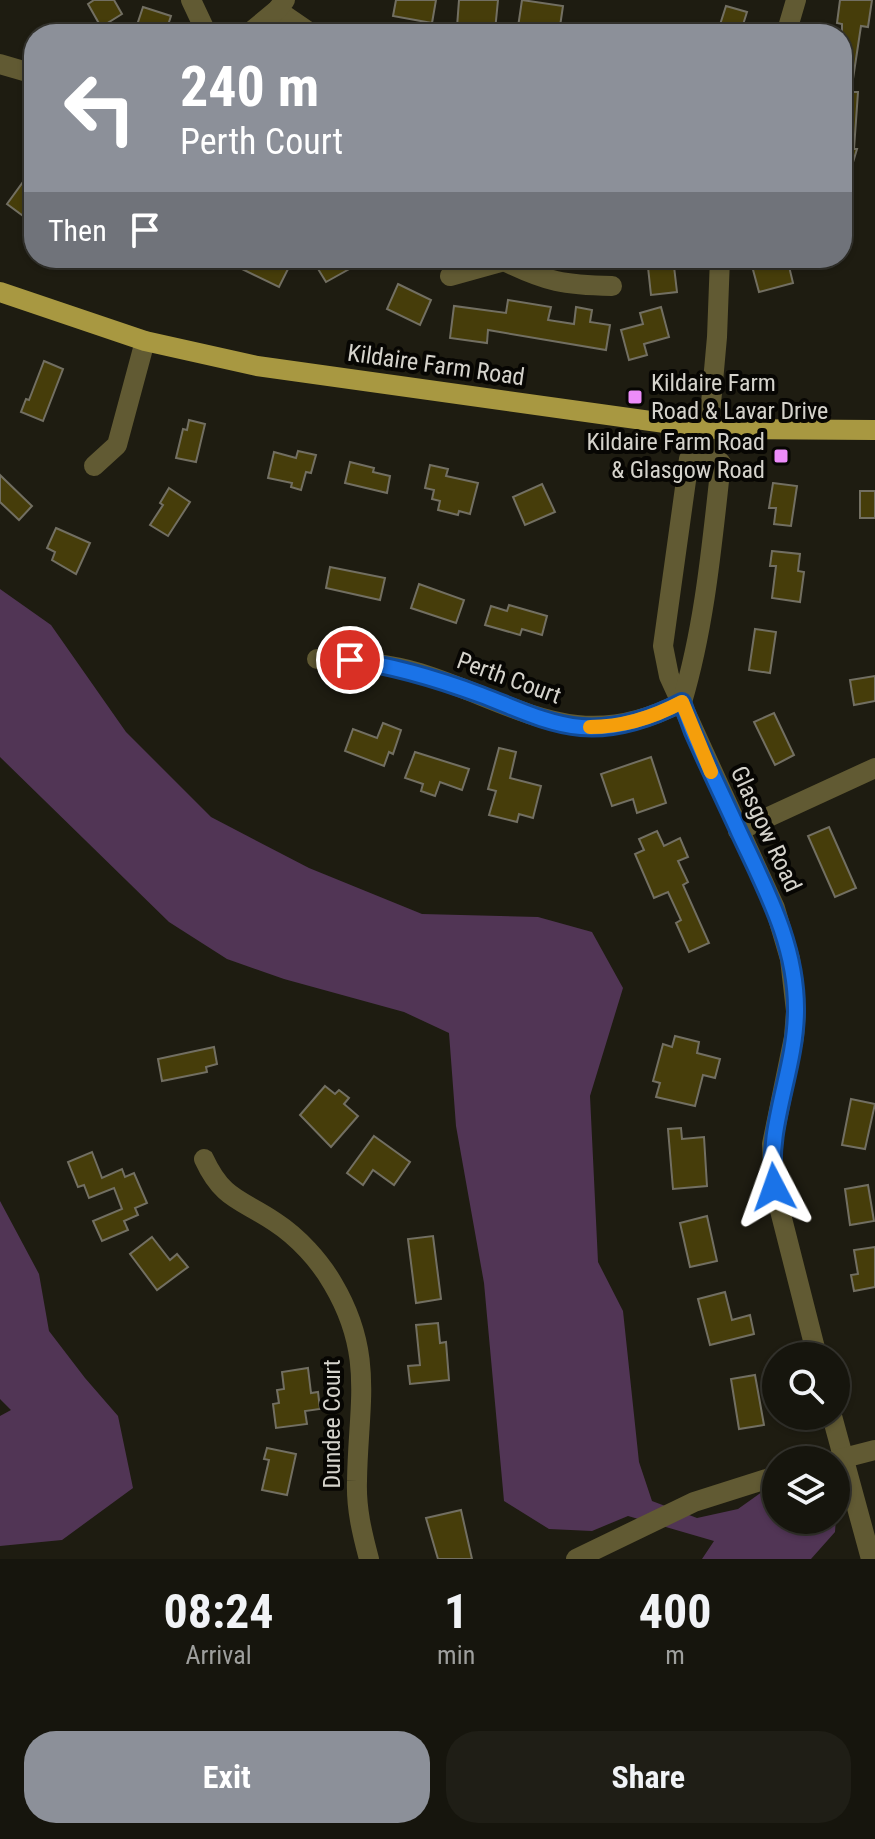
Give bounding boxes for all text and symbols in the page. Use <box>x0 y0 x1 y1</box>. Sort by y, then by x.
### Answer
text: 240 m <box>180 54 319 120</box>
icon: left <box>48 56 152 160</box>
text: Perth Court <box>180 121 343 163</box>
icon: arrive <box>123 208 167 252</box>
text: Then <box>48 213 107 248</box>
street label: Kildaire Farm Road <box>346 339 526 391</box>
place label: Kildaire Farm Road & Lavar Drive <box>651 369 828 425</box>
marker: Kildaire Farm Road & Lavar Drive <box>626 388 644 406</box>
place label: Kildaire Farm Road & Glasgow Road <box>586 428 765 484</box>
marker: Kildaire Farm Road & Glasgow Road <box>772 447 790 465</box>
pin <box>316 626 384 694</box>
icon: arrive <box>328 638 372 682</box>
street label: Perth Court <box>453 646 565 710</box>
street label: Glasgow Road <box>725 762 807 896</box>
position arrow <box>732 1145 816 1229</box>
map controls <box>762 1342 850 1534</box>
button: search <box>762 1342 850 1430</box>
street label: Dundee Court <box>318 1359 346 1489</box>
button: layers <box>762 1446 850 1534</box>
text: 08:24 <box>163 1583 274 1640</box>
text: 1 <box>444 1583 468 1640</box>
text: 400 <box>639 1583 711 1640</box>
text: Arrival <box>185 1640 252 1670</box>
text: min <box>437 1640 475 1670</box>
text: m <box>665 1640 685 1670</box>
button: Exit <box>24 1731 430 1823</box>
button: Share <box>446 1731 851 1823</box>

